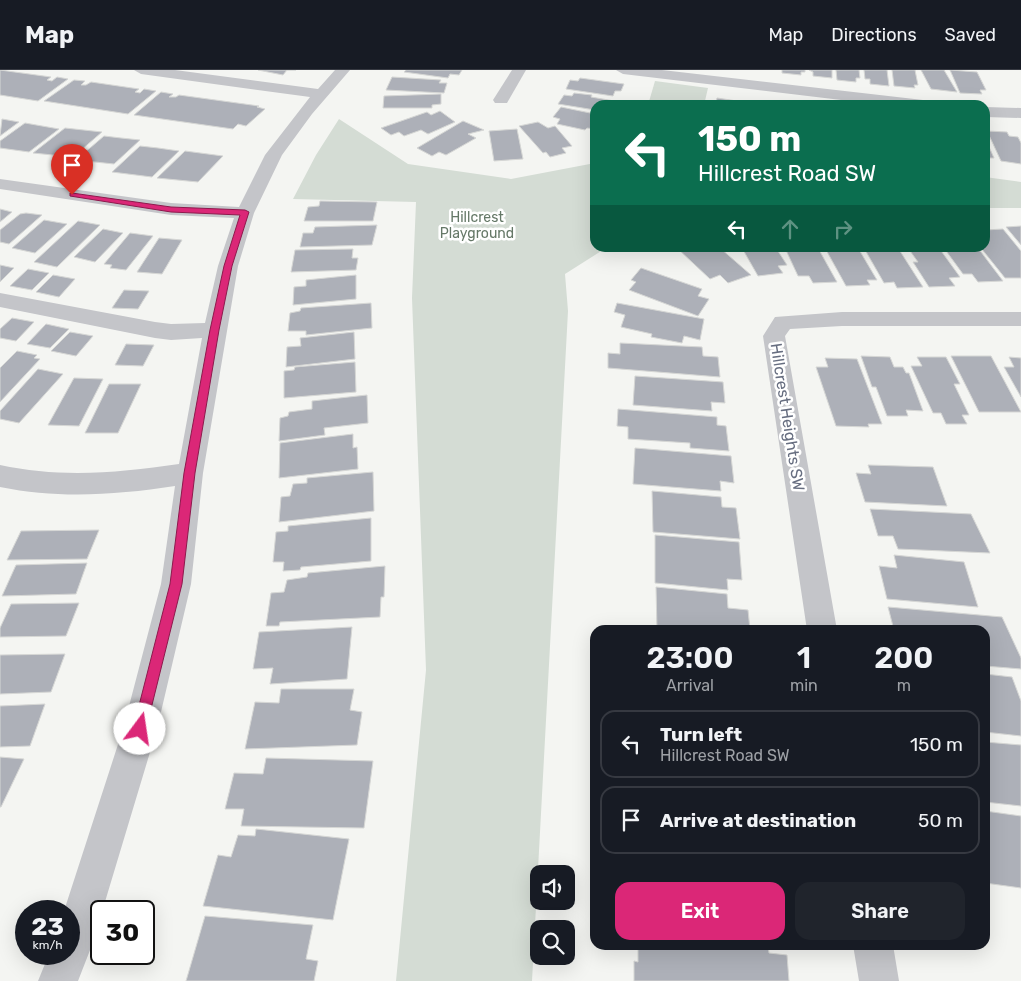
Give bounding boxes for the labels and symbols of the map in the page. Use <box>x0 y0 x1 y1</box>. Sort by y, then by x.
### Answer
pin <box>51 144 93 195</box>
park label: Hillcrest Playground <box>440 209 514 242</box>
street label: Hillcrest Heights SW <box>766 342 809 493</box>
position arrow <box>113 702 165 754</box>
speed limit sign: 30 <box>90 900 155 965</box>

